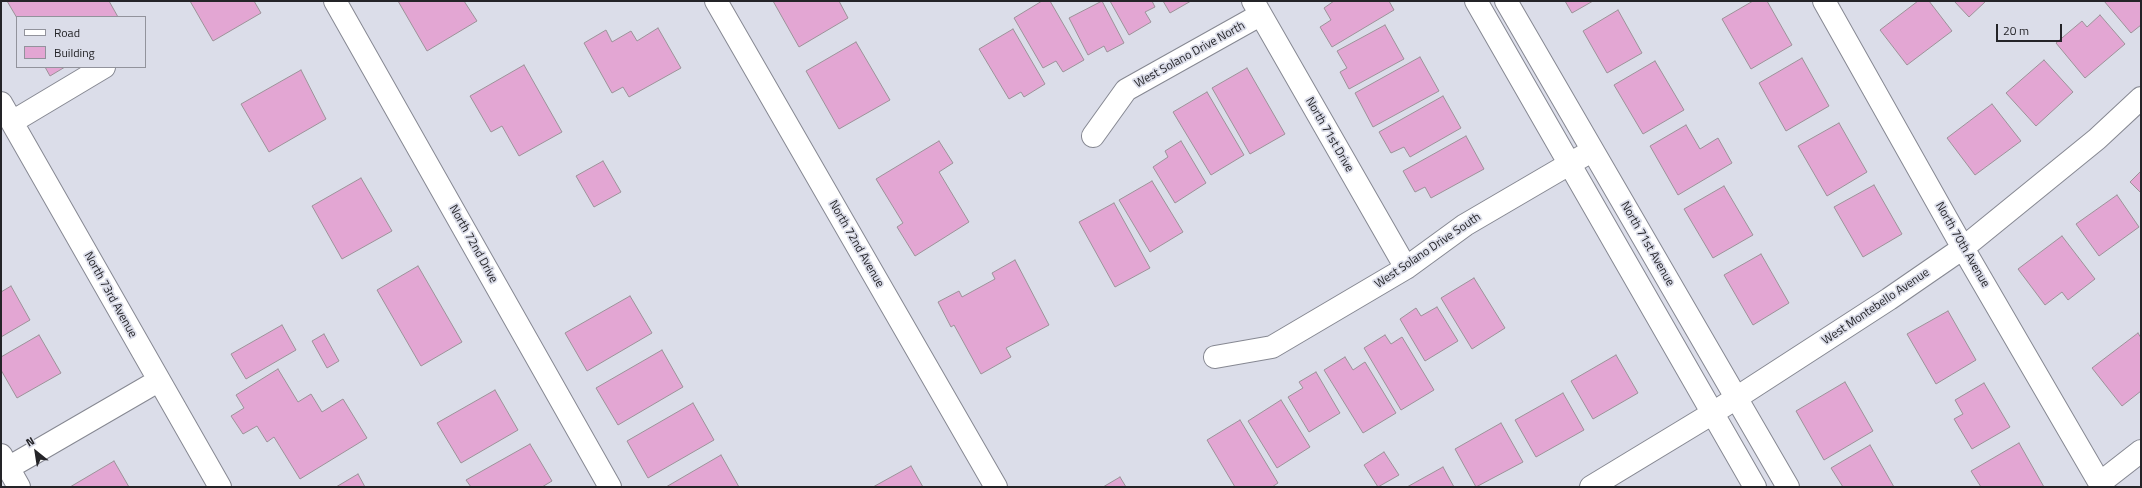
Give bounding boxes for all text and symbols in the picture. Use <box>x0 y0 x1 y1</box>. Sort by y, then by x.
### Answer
legend <box>16 16 146 68</box>
scale bar <box>1998 16 2064 42</box>
street label: West Solano Drive North <box>1132 19 1248 91</box>
text: 20 m <box>2003 21 2029 40</box>
text: Road <box>54 23 80 42</box>
text: Building <box>54 43 95 62</box>
street label: North 71st Drive <box>1302 95 1356 175</box>
street label: North 72nd Avenue <box>825 198 887 290</box>
street label: North 71st Avenue <box>1617 199 1677 289</box>
street label: North 70th Avenue <box>1932 200 1992 290</box>
street label: North 72nd Drive <box>446 202 500 286</box>
street label: West Solano Drive South <box>1372 210 1484 292</box>
street label: North 73rd Avenue <box>80 250 140 340</box>
street label: West Montebello Avenue <box>1820 266 1932 348</box>
north arrow <box>16 432 56 472</box>
text: N <box>23 433 37 450</box>

